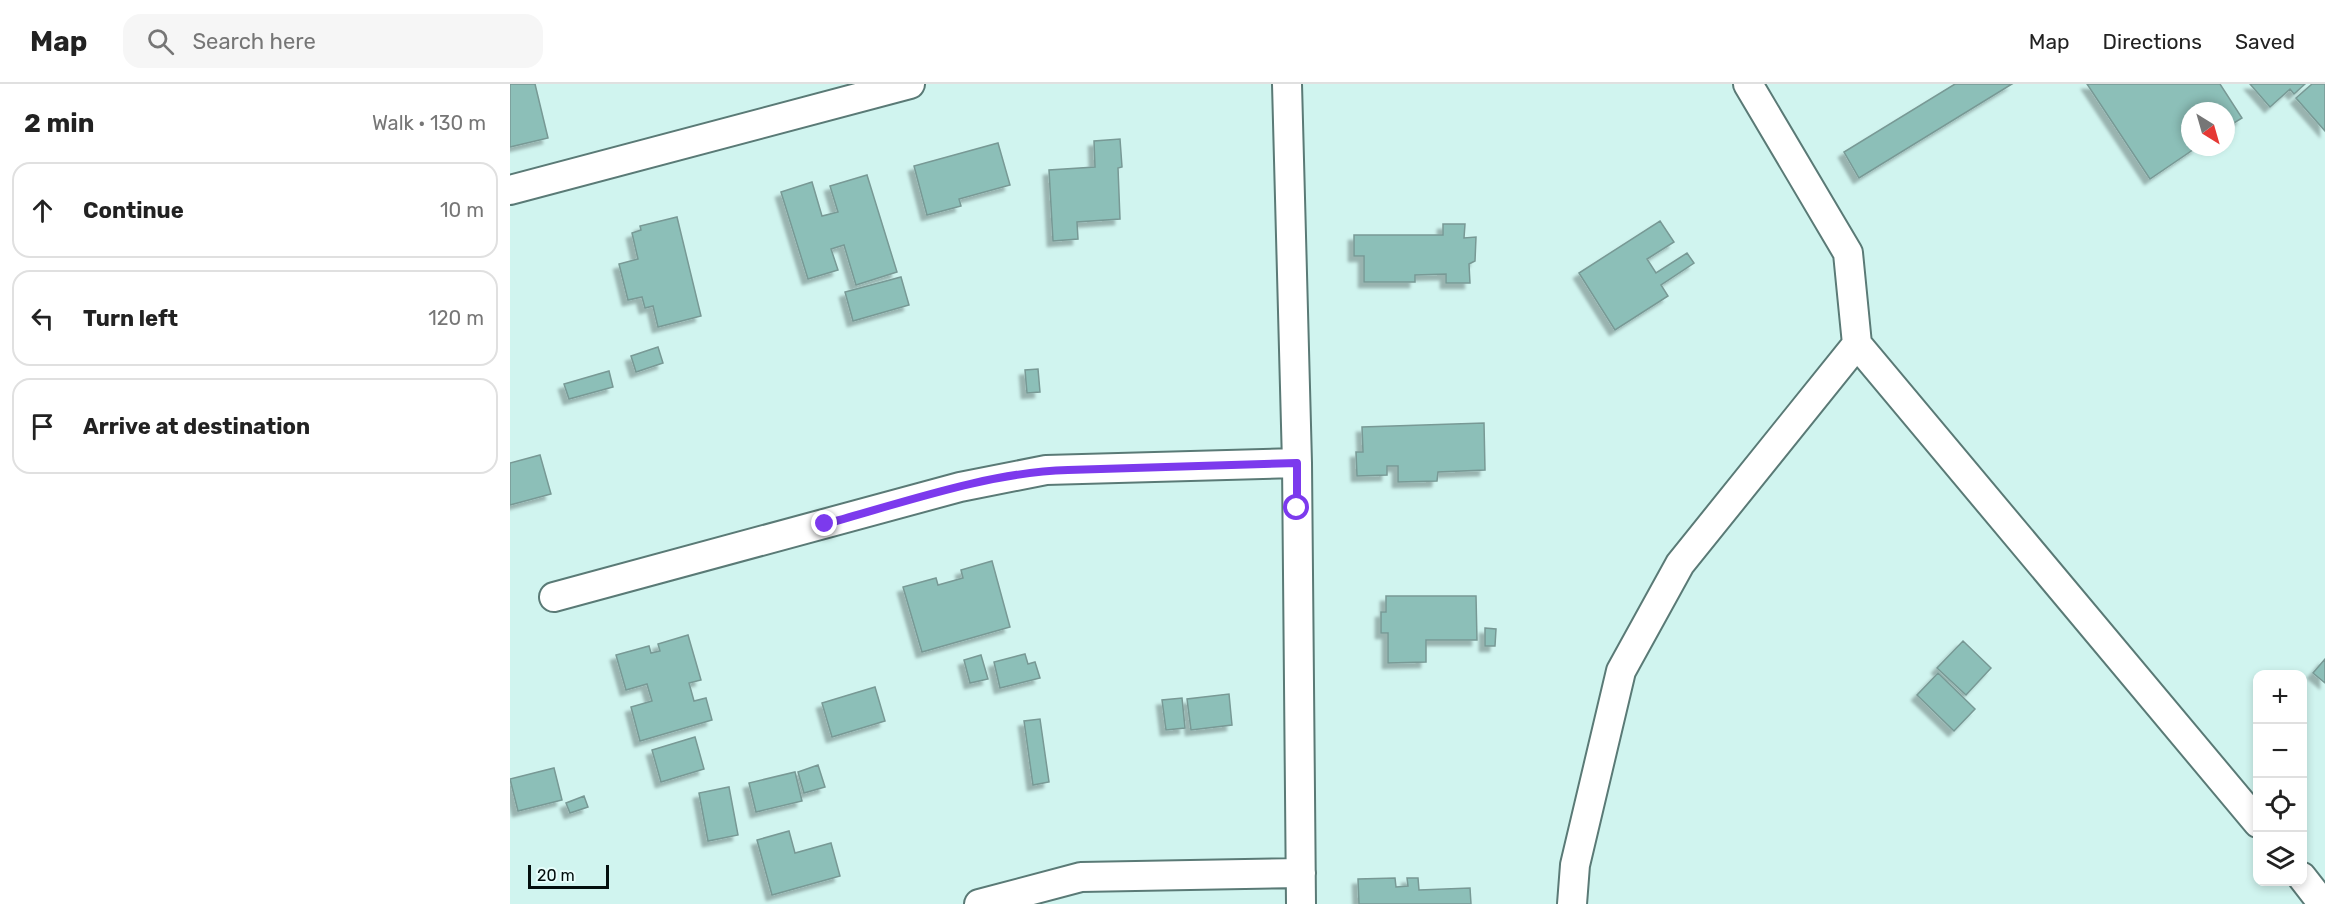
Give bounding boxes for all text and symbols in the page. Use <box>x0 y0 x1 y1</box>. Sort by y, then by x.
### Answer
search box <box>123 14 543 68</box>
text: Map <box>30 25 87 58</box>
icon: search <box>144 25 177 58</box>
text: Search here <box>192 28 316 55</box>
text: Map <box>2029 29 2070 54</box>
text: Directions <box>2103 29 2202 54</box>
text: Saved <box>2235 29 2295 54</box>
north arrow <box>2181 102 2235 156</box>
text: 2 min <box>24 108 94 139</box>
text: Walk · 130 m <box>372 111 486 135</box>
icon: ahead <box>26 194 59 227</box>
text: Continue <box>83 197 184 224</box>
text: 10 m <box>440 198 484 222</box>
icon: left <box>26 302 59 335</box>
text: Turn left <box>83 305 178 332</box>
text: 120 m <box>428 306 484 330</box>
icon: arrive <box>26 410 59 443</box>
text: Arrive at destination <box>83 413 310 440</box>
route start <box>1283 494 1309 520</box>
route end <box>811 510 837 536</box>
map controls <box>2253 670 2307 886</box>
button: + <box>2253 670 2307 724</box>
button: − <box>2253 724 2307 778</box>
button: locate <box>2253 778 2307 832</box>
button: layers <box>2253 832 2307 886</box>
scale bar <box>528 862 609 890</box>
text: 20 m <box>537 866 575 885</box>

